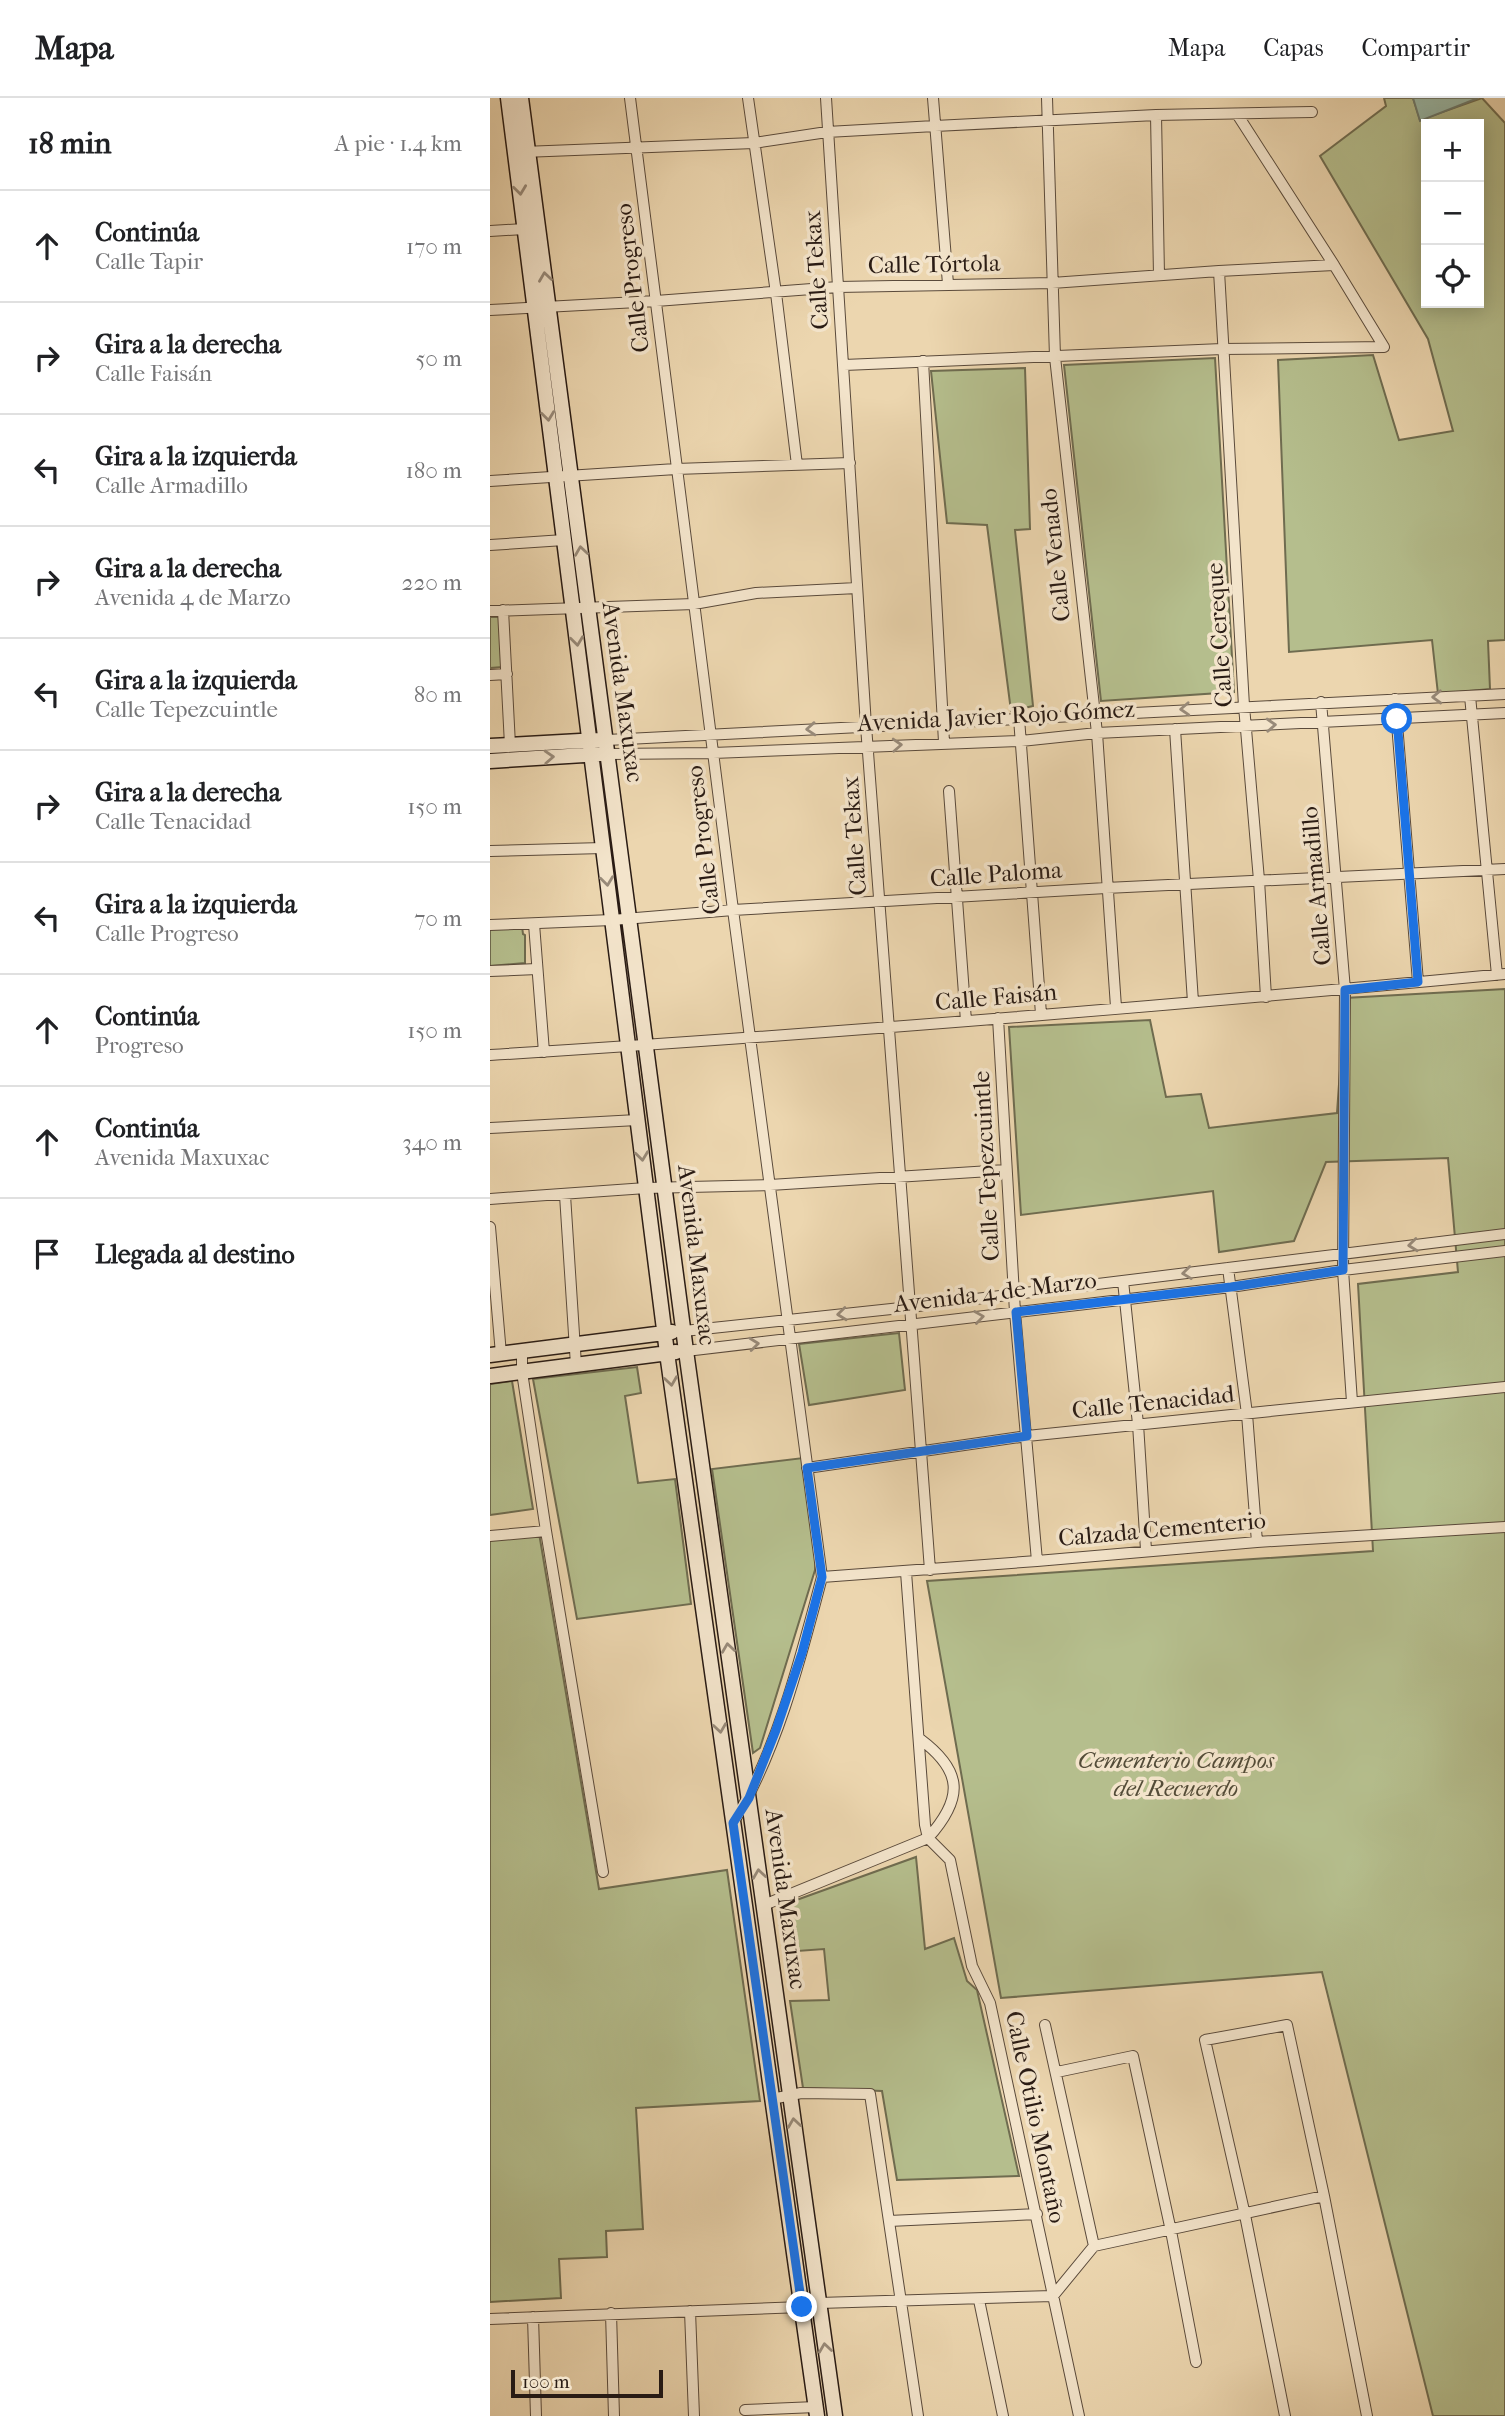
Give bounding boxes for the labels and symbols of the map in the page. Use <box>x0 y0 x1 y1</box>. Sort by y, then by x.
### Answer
one-way arrow <box>512 184 527 196</box>
street label: Calle Progreso <box>609 202 655 354</box>
street label: Calle Tekax <box>798 209 834 330</box>
street label: Calle Tórtola <box>868 249 1001 279</box>
one-way arrow <box>537 271 552 283</box>
one-way arrow <box>540 410 555 422</box>
street label: Calle Venado <box>1034 487 1076 623</box>
one-way arrow <box>574 545 589 557</box>
street label: Calle Cereque <box>1200 562 1238 708</box>
street label: Avenida Maxuxac <box>596 599 650 784</box>
one-way arrow <box>569 636 584 647</box>
one-way arrow <box>1431 690 1442 705</box>
street label: Avenida Javier Rojo Gómez <box>856 695 1136 737</box>
one-way arrow <box>1179 701 1190 716</box>
route start <box>1381 703 1412 734</box>
one-way arrow <box>1266 717 1277 732</box>
one-way arrow <box>805 722 816 737</box>
one-way arrow <box>892 737 903 752</box>
one-way arrow <box>544 750 555 765</box>
street label: Calle Progreso <box>680 764 726 916</box>
street label: Calle Tekax <box>836 775 872 896</box>
street label: Calle Armadillo <box>1295 805 1337 967</box>
street label: Calle Paloma <box>929 855 1064 893</box>
one-way arrow <box>600 876 615 887</box>
street label: Calle Faisán <box>934 978 1058 1016</box>
street label: Calle Tepezcuintle <box>967 1070 1005 1262</box>
one-way arrow <box>634 1150 649 1161</box>
street label: Avenida Maxuxac <box>672 1162 722 1347</box>
one-way arrow <box>1407 1237 1419 1252</box>
street label: Avenida 4 de Marzo <box>891 1266 1098 1318</box>
one-way arrow <box>1181 1266 1193 1281</box>
one-way arrow <box>836 1306 847 1321</box>
one-way arrow <box>973 1309 984 1324</box>
one-way arrow <box>748 1336 760 1351</box>
one-way arrow <box>664 1375 679 1387</box>
street label: Calle Tenacidad <box>1070 1379 1237 1424</box>
street label: Calzada Cementerio <box>1057 1506 1267 1552</box>
one-way arrow <box>721 1642 736 1654</box>
one-way arrow <box>712 1722 727 1734</box>
park label: Cementerio Campos del Recuerdo <box>1078 1746 1275 1802</box>
street label: Avenida Maxuxac <box>759 1806 813 1991</box>
one-way arrow <box>752 1868 767 1879</box>
street label: Calle Otilio Montaño <box>1000 2008 1072 2226</box>
one-way arrow <box>787 2117 802 2129</box>
route end <box>786 2291 817 2322</box>
one-way arrow <box>818 2343 833 2354</box>
scale bar <box>511 2367 663 2399</box>

